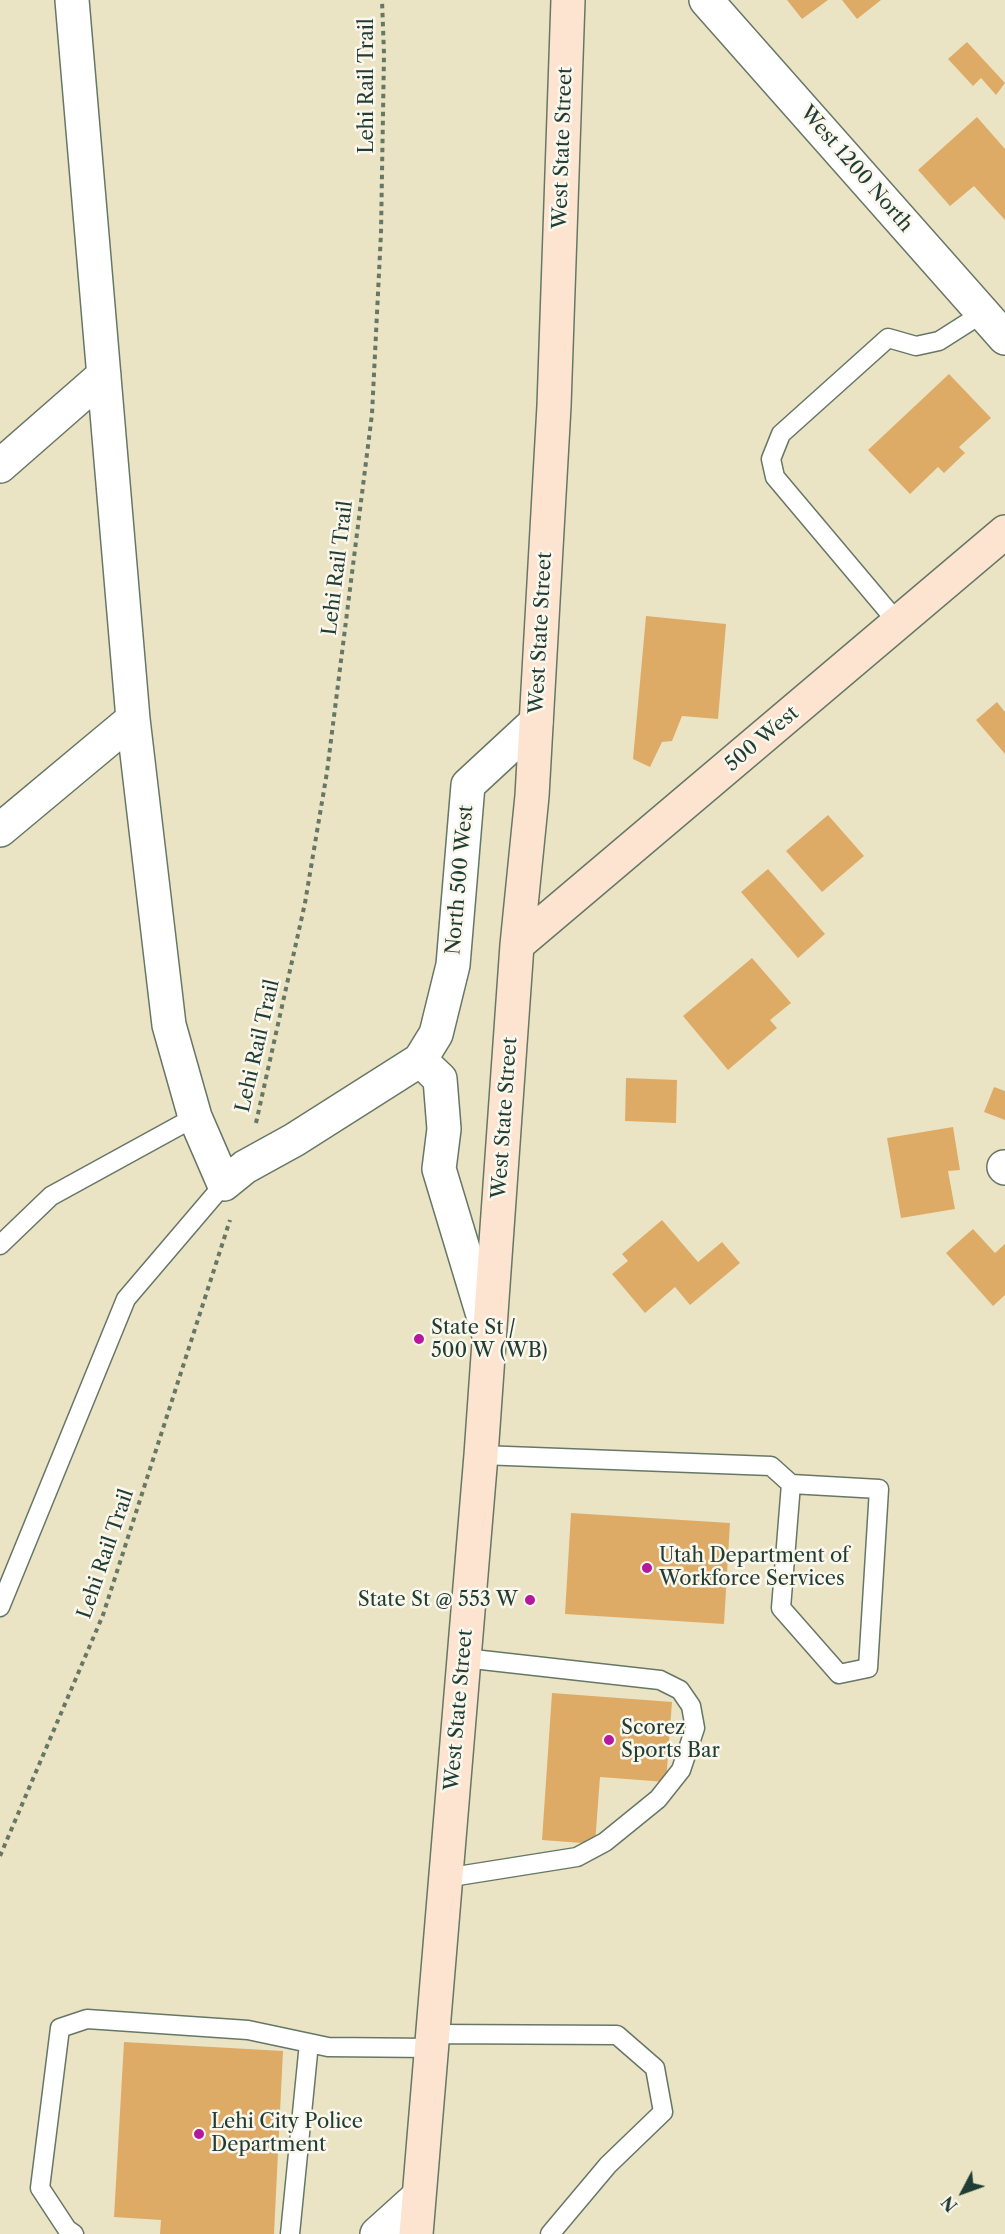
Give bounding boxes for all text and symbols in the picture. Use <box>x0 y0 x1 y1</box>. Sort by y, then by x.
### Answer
street label: Lehi Rail Trail <box>355 18 379 154</box>
street label: West State Street <box>548 66 578 230</box>
street label: West 1200 North <box>795 101 917 237</box>
street label: Lehi Rail Trail <box>318 499 358 637</box>
street label: West State Street <box>525 551 557 715</box>
street label: 500 West <box>720 701 804 777</box>
street label: North 500 West <box>441 804 479 956</box>
street label: Lehi Rail Trail <box>231 977 285 1115</box>
street label: West State Street <box>487 1036 523 1200</box>
place label: State St / 500 W (WB) <box>431 1316 547 1363</box>
marker: State St / 500 W (WB) <box>412 1332 426 1346</box>
street label: Lehi Rail Trail <box>73 1486 139 1622</box>
place label: Utah Department of Workforce Services <box>659 1544 849 1591</box>
marker: Utah Department of Workforce Services <box>640 1561 654 1575</box>
place label: State St @ 553 W <box>358 1588 518 1612</box>
marker: State St @ 553 W <box>523 1593 537 1607</box>
street label: West State Street <box>440 1628 478 1792</box>
place label: Scorez Sports Bar <box>621 1716 720 1763</box>
marker: Scorez Sports Bar <box>602 1733 616 1747</box>
place label: Lehi City Police Department <box>211 2110 363 2157</box>
marker: Lehi City Police Department <box>192 2127 206 2141</box>
north arrow <box>933 2162 993 2222</box>
text: N <box>937 2192 962 2216</box>

